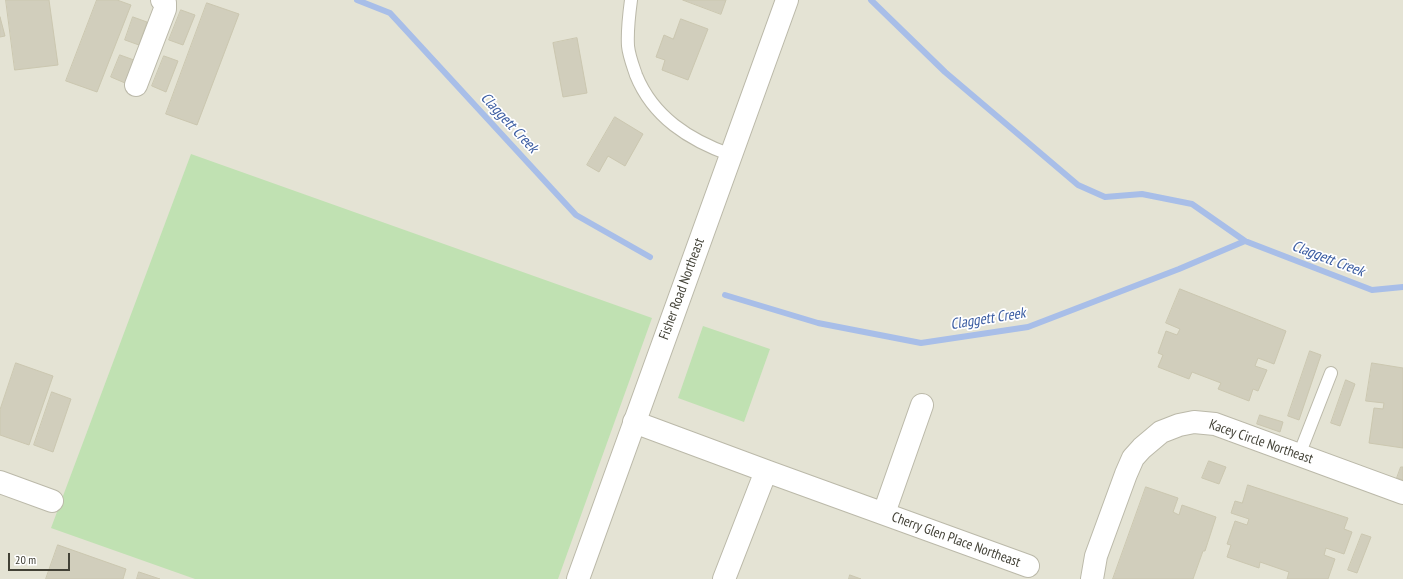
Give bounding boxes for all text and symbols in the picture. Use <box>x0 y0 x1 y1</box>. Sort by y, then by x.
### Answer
water label: Claggett Creek <box>477 89 541 157</box>
street label: Fisher Road Northeast <box>656 236 708 342</box>
water label: Claggett Creek <box>1289 237 1367 281</box>
water label: Claggett Creek <box>949 304 1027 334</box>
street label: Kacey Circle Northeast <box>1207 416 1315 468</box>
street label: Cherry Glen Place Northeast <box>889 509 1023 571</box>
scale bar <box>10 545 72 571</box>
text: 20 m <box>15 552 36 567</box>

